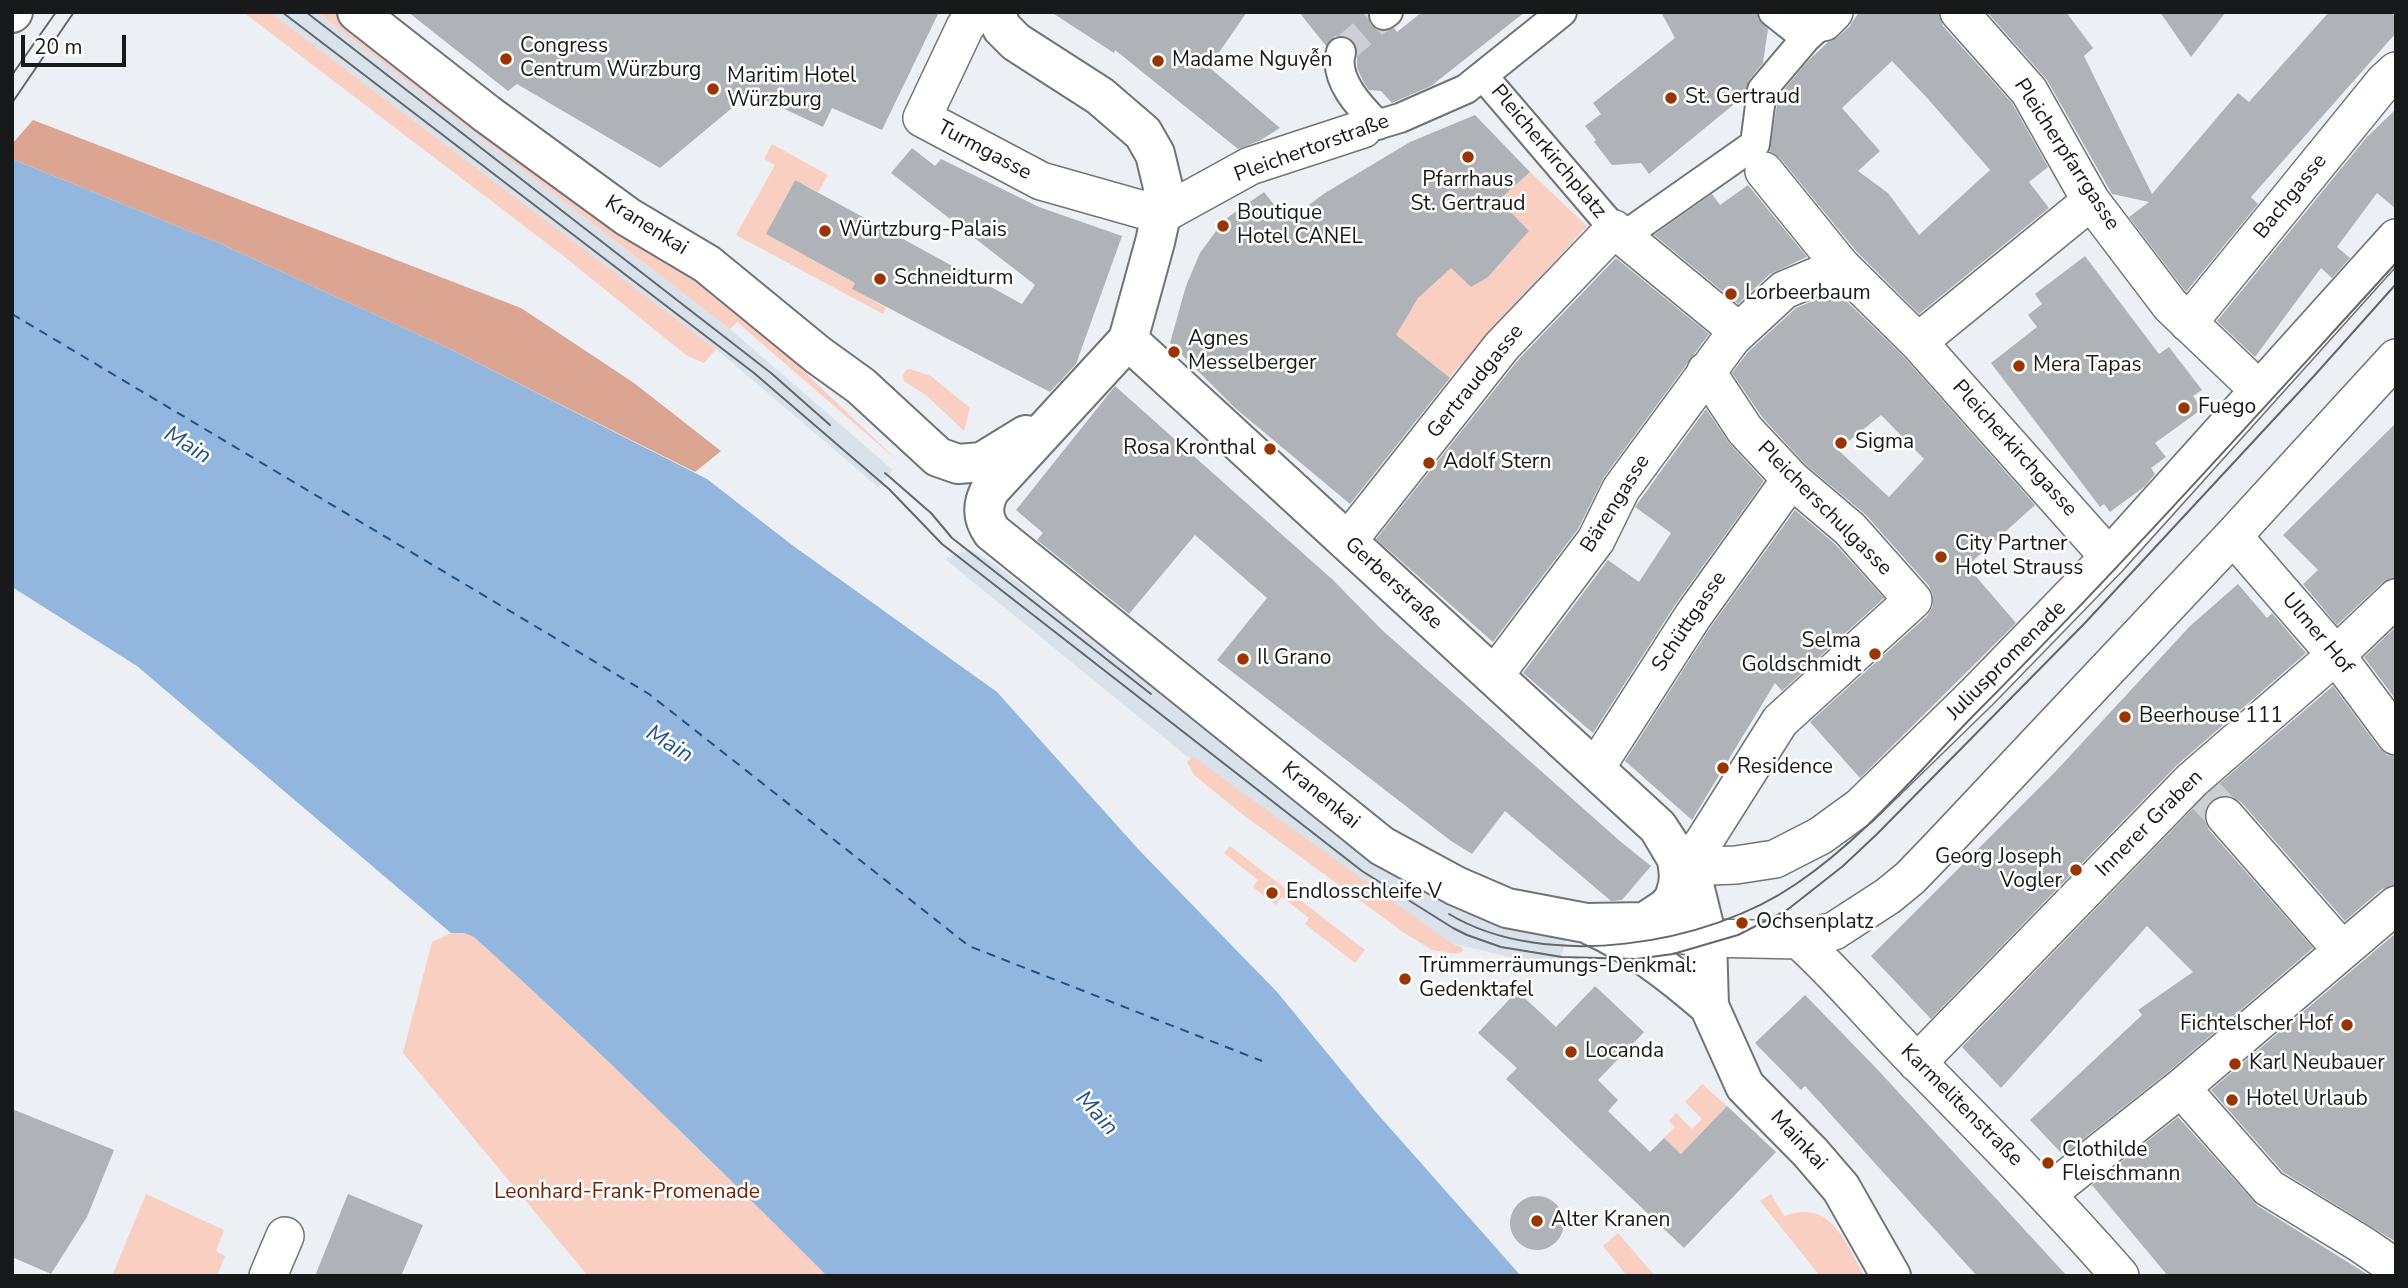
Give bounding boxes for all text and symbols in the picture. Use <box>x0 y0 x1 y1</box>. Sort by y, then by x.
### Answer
scale bar <box>24 21 130 65</box>
text: 20 m <box>34 33 83 61</box>
place label: Congress Centrum Würzburg <box>520 34 701 84</box>
place label: Madame Nguyễn <box>1172 48 1332 74</box>
marker: Congress Centrum Würzburg <box>498 51 514 67</box>
marker: Madame Nguyễn <box>1150 53 1166 69</box>
place label: Maritim Hotel Würzburg <box>727 64 856 114</box>
street label: Pleicherpfarrgasse <box>2008 74 2124 236</box>
street label: Pleicherkirchplatz <box>1485 80 1611 224</box>
marker: Maritim Hotel Würzburg <box>705 81 721 97</box>
place label: St. Gertraud <box>1685 85 1800 111</box>
marker: St. Gertraud <box>1663 90 1679 106</box>
street label: Pleichertorstraße <box>1231 109 1393 189</box>
street label: Turmgasse <box>933 116 1035 186</box>
marker: Pfarrhaus St. Gertraud <box>1460 149 1476 165</box>
street label: Bachgasse <box>2249 150 2333 244</box>
place label: Pfarrhaus St. Gertraud <box>1410 168 1526 218</box>
street label: Kranenkai <box>600 191 692 261</box>
place label: Boutique Hotel CANEL <box>1237 201 1363 251</box>
place label: Würtzburg-Palais <box>839 218 1007 244</box>
marker: Boutique Hotel CANEL <box>1215 218 1231 234</box>
marker: Würtzburg-Palais <box>817 223 833 239</box>
place label: Schneidturm <box>894 266 1013 292</box>
marker: Schneidturm <box>872 271 888 287</box>
place label: Lorbeerbaum <box>1745 281 1871 307</box>
marker: Lorbeerbaum <box>1723 286 1739 302</box>
street label: Gertraudgasse <box>1422 320 1530 444</box>
place label: Agnes Messelberger <box>1188 327 1317 377</box>
marker: Agnes Messelberger <box>1166 344 1182 360</box>
place label: Mera Tapas <box>2033 353 2142 379</box>
marker: Mera Tapas <box>2011 358 2027 374</box>
street label: Pleicherkirchgasse <box>1946 376 2082 522</box>
place label: Fuego <box>2198 395 2256 421</box>
marker: Fuego <box>2176 400 2192 416</box>
water label: Main <box>158 421 216 471</box>
place label: Sigma <box>1855 430 1914 456</box>
marker: Sigma <box>1833 435 1849 451</box>
place label: Rosa Kronthal <box>1123 436 1256 462</box>
street label: Pleicherschulgasse <box>1751 436 1897 582</box>
marker: Rosa Kronthal <box>1262 441 1278 457</box>
place label: Adolf Stern <box>1443 450 1551 476</box>
street label: Bärengasse <box>1576 450 1656 558</box>
marker: Adolf Stern <box>1421 455 1437 471</box>
street label: Gerberstraße <box>1339 532 1447 636</box>
place label: City Partner Hotel Strauss <box>1955 532 2083 582</box>
marker: City Partner Hotel Strauss <box>1933 549 1949 565</box>
street label: Schüttgasse <box>1647 567 1733 677</box>
street label: Ulmer Hof <box>2276 588 2358 680</box>
street label: Juliuspromenade <box>1942 596 2072 726</box>
place label: Selma Goldschmidt <box>1742 629 1861 679</box>
place label: Il Grano <box>1257 646 1331 672</box>
marker: Selma Goldschmidt <box>1867 646 1883 662</box>
marker: Il Grano <box>1235 651 1251 667</box>
place label: Beerhouse 111 <box>2139 704 2283 730</box>
marker: Beerhouse 111 <box>2117 709 2133 725</box>
water label: Main <box>640 720 698 770</box>
place label: Residence <box>1737 755 1833 781</box>
street label: Kranenkai <box>1276 757 1364 835</box>
marker: Residence <box>1715 760 1731 776</box>
street label: Innerer Graben <box>2091 765 2209 883</box>
place label: Georg Joseph Vogler <box>1935 845 2062 895</box>
marker: Georg Joseph Vogler <box>2068 862 2084 878</box>
place label: Endlosschleife V <box>1286 880 1442 906</box>
marker: Endlosschleife V <box>1264 885 1280 901</box>
place label: Ochsenplatz <box>1756 910 1874 936</box>
marker: Ochsenplatz <box>1734 915 1750 931</box>
place label: Trümmerräumungs-Denkmal: Gedenktafel <box>1419 954 1697 1004</box>
marker: Trümmerräumungs-Denkmal: Gedenktafel <box>1397 971 1413 987</box>
place label: Fichtelscher Hof <box>2180 1012 2333 1038</box>
marker: Fichtelscher Hof <box>2339 1017 2355 1033</box>
place label: Locanda <box>1585 1039 1664 1065</box>
street label: Karmelitenstraße <box>1895 1040 2027 1172</box>
marker: Locanda <box>1563 1044 1579 1060</box>
place label: Karl Neubauer <box>2249 1051 2385 1077</box>
marker: Karl Neubauer <box>2227 1056 2243 1072</box>
water label: Main <box>1069 1086 1123 1142</box>
place label: Hotel Urlaub <box>2246 1087 2368 1113</box>
marker: Hotel Urlaub <box>2224 1092 2240 1108</box>
street label: Mainkai <box>1764 1106 1832 1176</box>
place label: Clothilde Fleischmann <box>2062 1138 2180 1188</box>
marker: Clothilde Fleischmann <box>2040 1155 2056 1171</box>
park label: Leonhard-Frank-Promenade <box>494 1180 760 1206</box>
place label: Alter Kranen <box>1551 1208 1670 1234</box>
marker: Alter Kranen <box>1529 1213 1545 1229</box>

